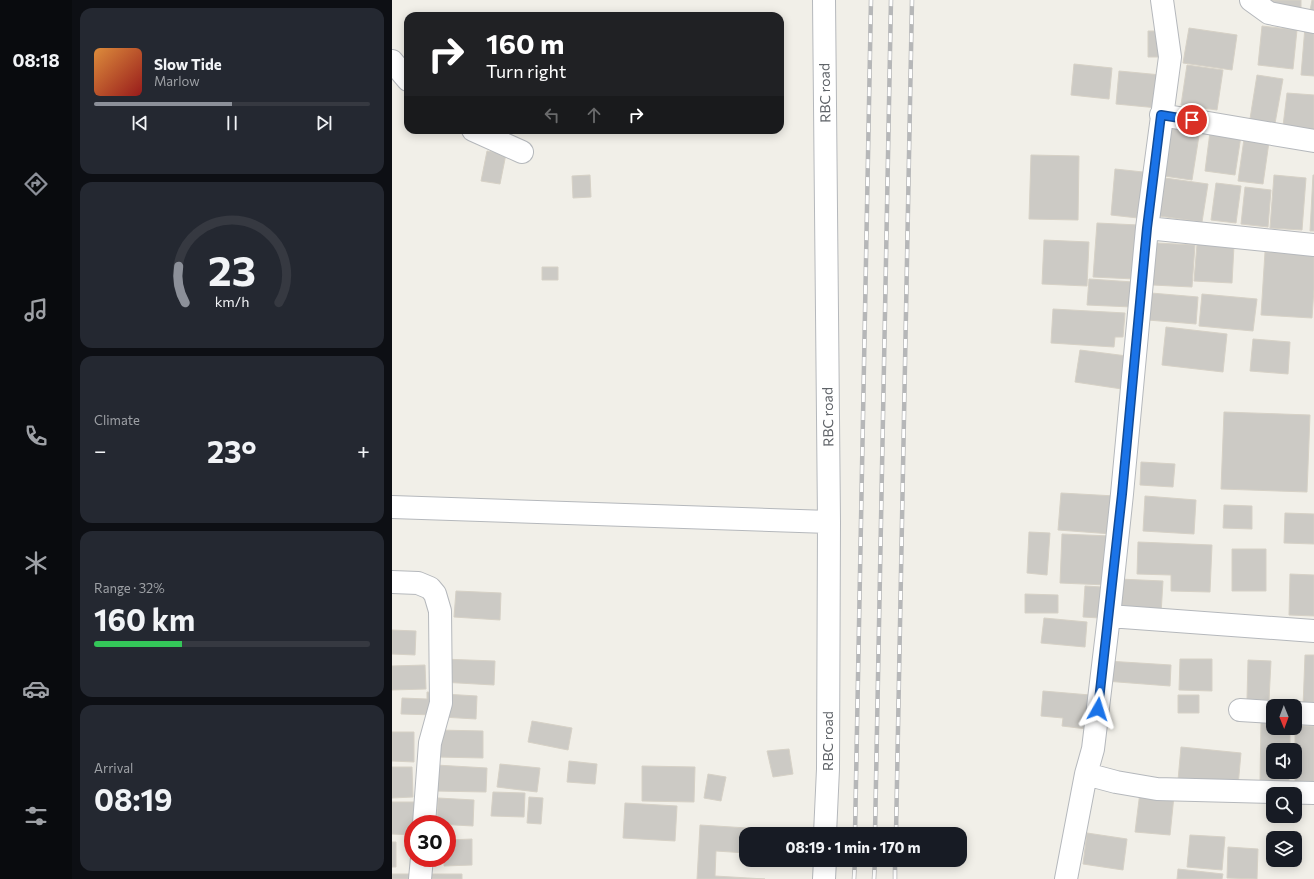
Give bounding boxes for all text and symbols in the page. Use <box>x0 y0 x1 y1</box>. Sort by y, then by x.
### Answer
text: 160 m <box>486 26 564 60</box>
icon: right <box>420 28 472 80</box>
text: 08:18 <box>12 49 60 71</box>
text: Slow Tide <box>154 55 222 73</box>
text: Turn right <box>486 60 566 82</box>
street label: RBC road <box>815 63 834 123</box>
text: Marlow <box>154 73 200 89</box>
pin <box>1175 103 1209 137</box>
icon: left <box>541 104 563 126</box>
icon: ahead <box>583 104 605 126</box>
icon: right <box>625 104 647 126</box>
icon: arrive <box>1181 109 1203 131</box>
icon: previous <box>129 112 151 134</box>
icon: pause <box>221 112 243 134</box>
icon: next <box>313 112 335 134</box>
icon: directions <box>22 170 50 198</box>
text: 23 <box>208 244 256 295</box>
text: km/h <box>215 292 249 310</box>
icon: music <box>22 296 50 324</box>
street label: RBC road <box>818 387 837 447</box>
text: Climate <box>94 412 140 428</box>
icon: phone <box>22 422 50 450</box>
text: 23° <box>207 432 257 469</box>
text: − <box>94 437 107 464</box>
text: + <box>357 437 370 464</box>
icon: climate <box>22 549 50 577</box>
text: Range · 32% <box>94 580 165 596</box>
text: 160 km <box>94 600 195 637</box>
icon: car <box>22 675 50 703</box>
position arrow <box>1077 688 1119 730</box>
north arrow <box>1266 699 1302 735</box>
map controls <box>1266 699 1302 867</box>
street label: RBC road <box>819 711 836 771</box>
button: sound <box>1266 743 1302 779</box>
text: Arrival <box>94 760 133 776</box>
text: 08:19 <box>94 780 173 817</box>
button: search <box>1266 787 1302 823</box>
icon: filters <box>22 802 50 830</box>
speed limit sign: 30 <box>404 815 456 867</box>
button: layers <box>1266 831 1302 867</box>
text: 08:19 · 1 min · 170 m <box>785 838 921 856</box>

